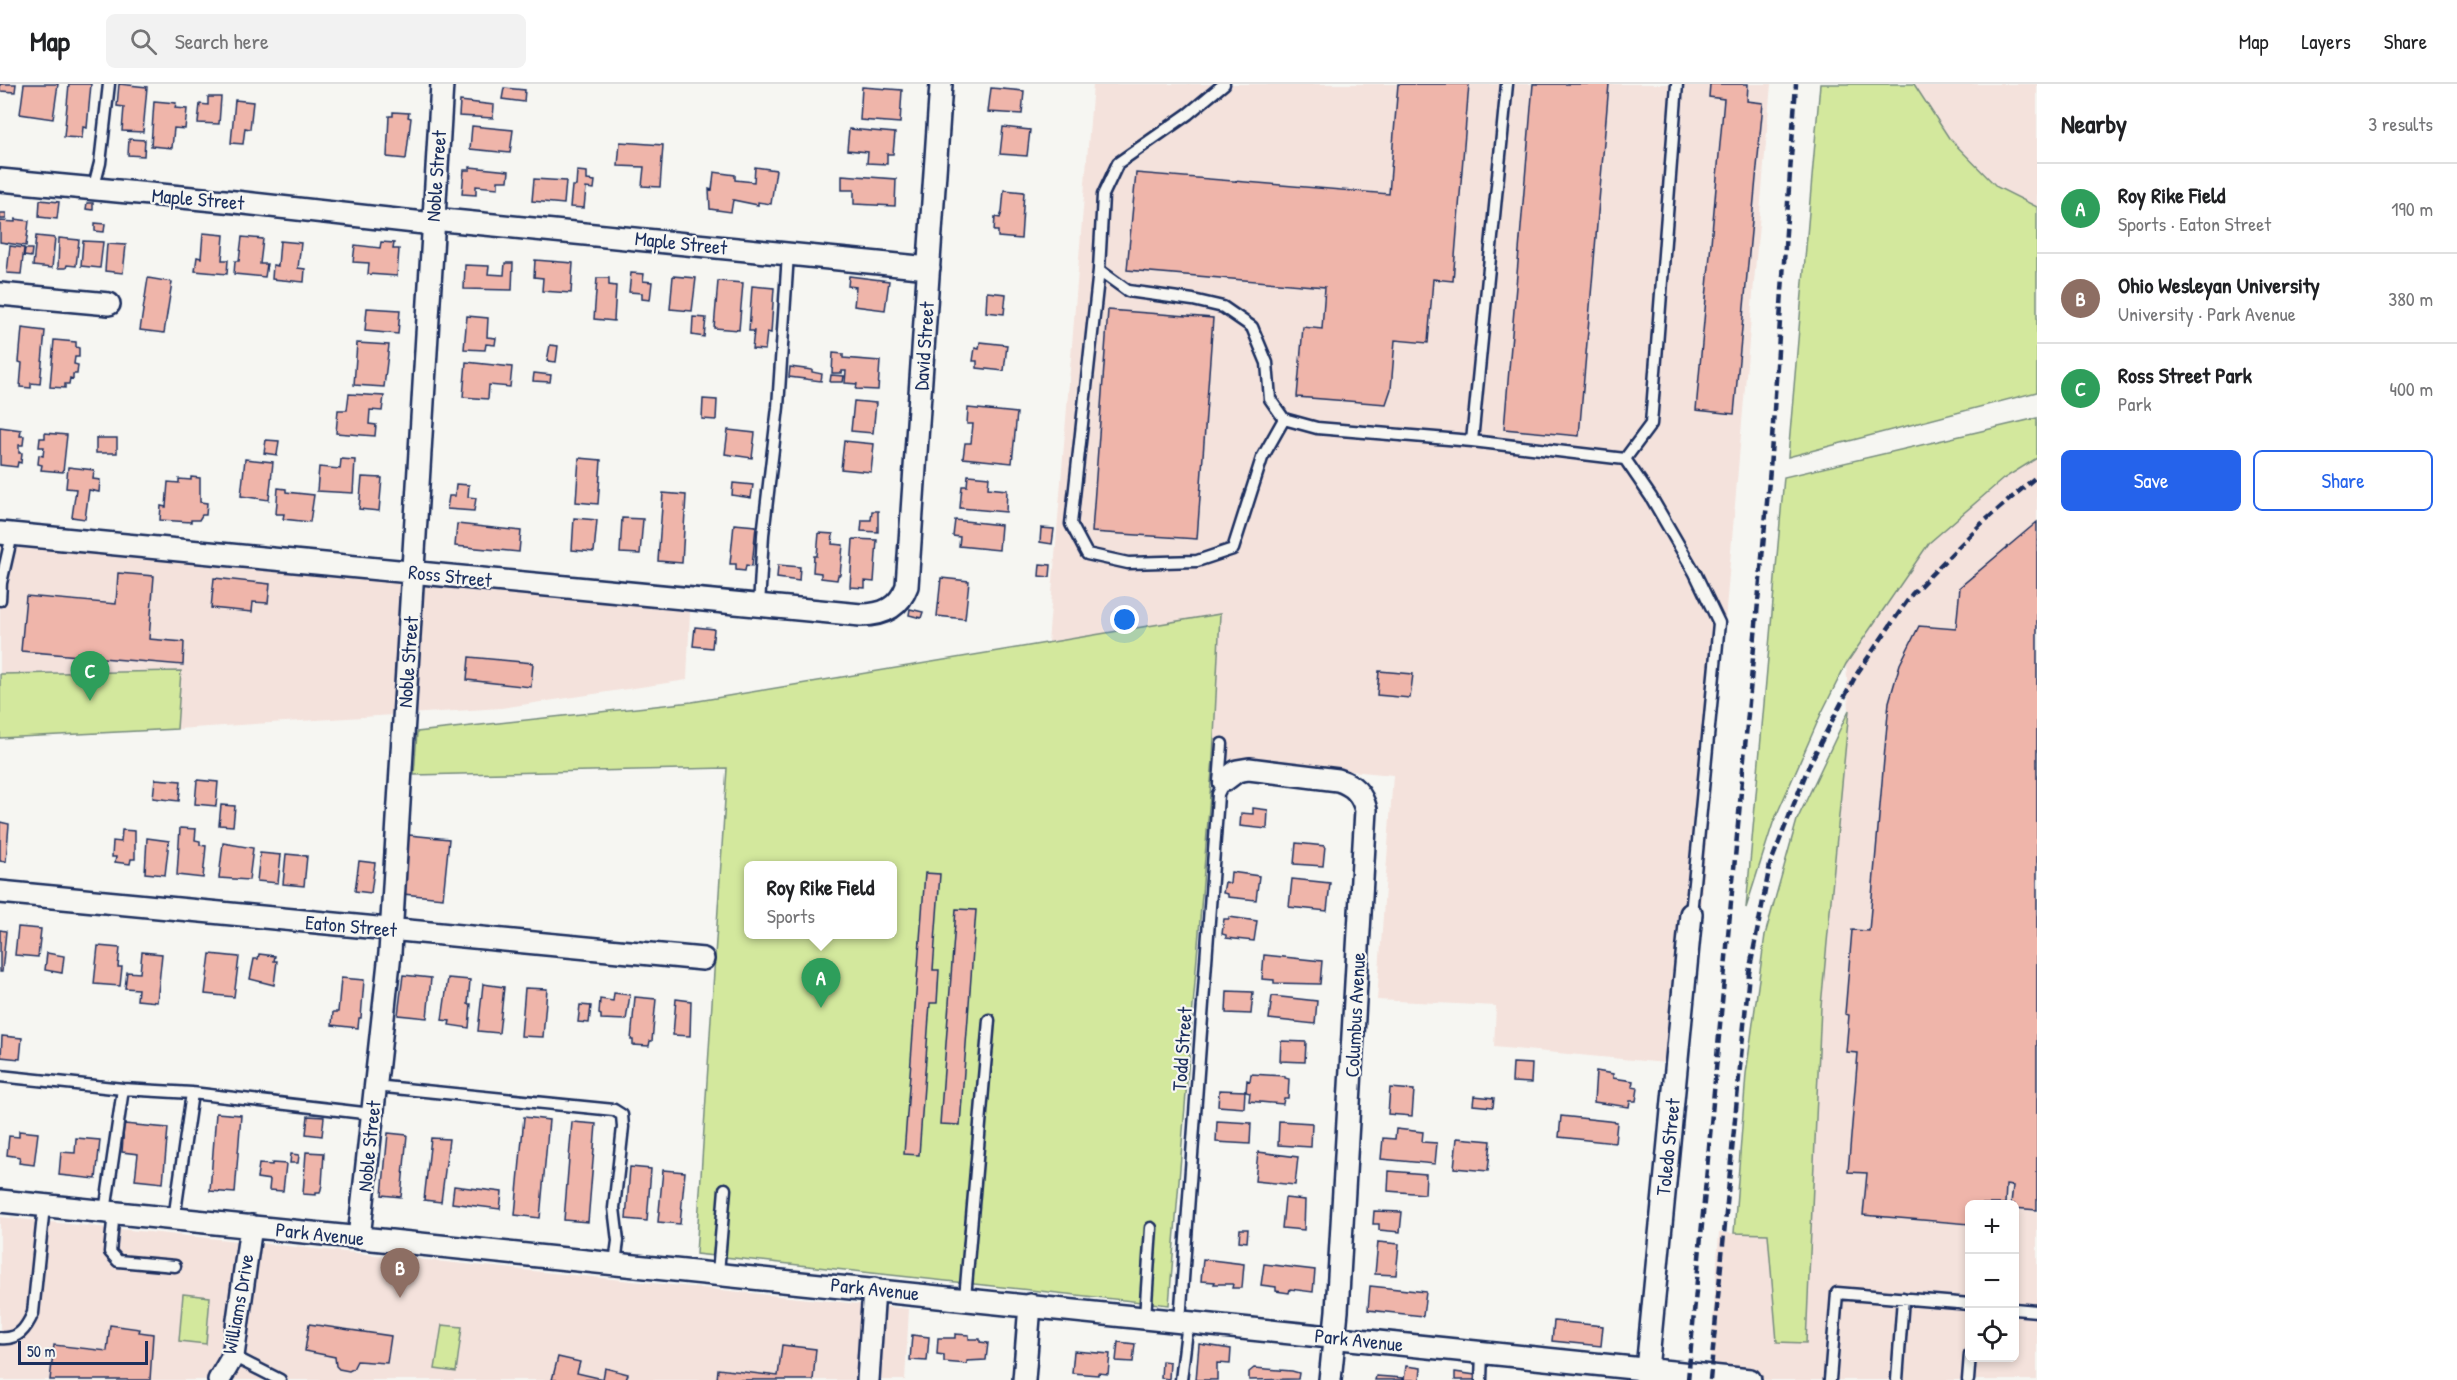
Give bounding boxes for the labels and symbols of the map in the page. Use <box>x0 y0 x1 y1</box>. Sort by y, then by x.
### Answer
street label: Noble Street <box>419 128 452 222</box>
street label: Maple Street <box>151 181 247 216</box>
street label: Maple Street <box>634 224 730 261</box>
street label: David Street <box>907 300 940 391</box>
street label: Ross Street <box>407 558 494 593</box>
your location <box>1110 605 1139 634</box>
street label: Noble Street <box>391 614 424 708</box>
pin: C <box>70 652 110 701</box>
street label: Eaton Street <box>304 908 399 943</box>
street label: Columbus Avenue <box>1338 952 1371 1078</box>
pin: A <box>802 958 840 1008</box>
street label: Todd Street <box>1165 1005 1198 1092</box>
street label: Toledo Street <box>1649 1096 1686 1197</box>
street label: Noble Street <box>350 1098 387 1193</box>
street label: Park Avenue <box>274 1215 366 1252</box>
pin: B <box>380 1248 420 1298</box>
street label: Williams Drive <box>215 1252 260 1356</box>
street label: Park Avenue <box>829 1270 921 1307</box>
street label: Park Avenue <box>1313 1321 1405 1358</box>
scale bar <box>18 1338 148 1366</box>

